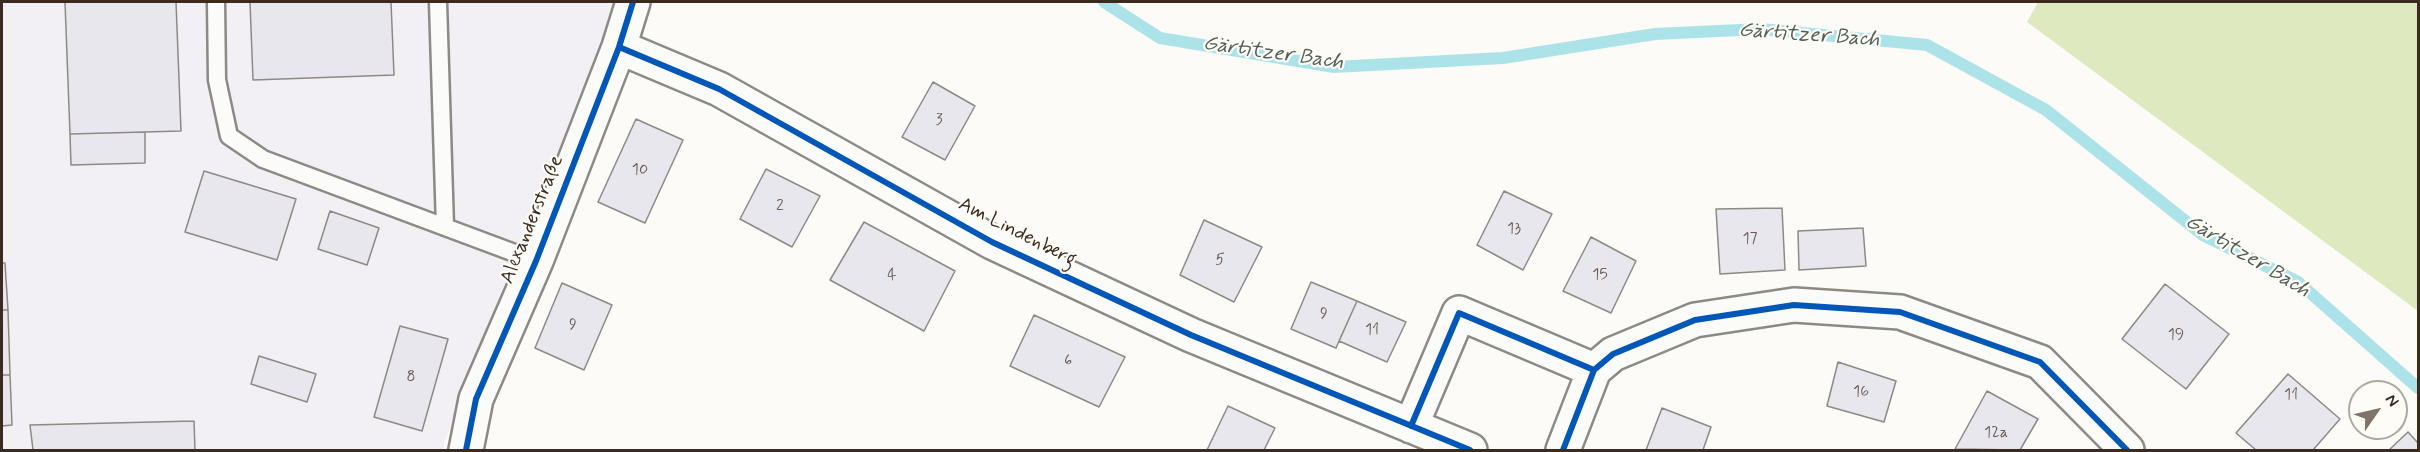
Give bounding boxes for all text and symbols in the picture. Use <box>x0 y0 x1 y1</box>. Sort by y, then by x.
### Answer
water label: Gärtitzer Bach <box>1738 19 1880 53</box>
water label: Gärtitzer Bach <box>1201 32 1345 76</box>
house number: 3 <box>935 111 943 131</box>
street label: Alexanderstraße <box>496 152 570 288</box>
house number: 10 <box>632 161 648 181</box>
street label: Am Lindenberg <box>954 193 1080 273</box>
house number: 2 <box>776 197 784 217</box>
water label: Gärtitzer Bach <box>2180 210 2314 304</box>
house number: 13 <box>1507 220 1521 240</box>
house number: 17 <box>1742 230 1758 250</box>
house number: 5 <box>1215 251 1225 271</box>
house number: 4 <box>887 266 897 286</box>
house number: 15 <box>1592 266 1608 286</box>
house number: 9 <box>1320 305 1328 325</box>
house number: 9 <box>569 316 577 336</box>
house number: 11 <box>1365 321 1379 341</box>
house number: 19 <box>2168 326 2184 346</box>
house number: 6 <box>1064 352 1072 372</box>
house number: 8 <box>406 368 416 388</box>
north arrow <box>2348 380 2408 440</box>
house number: 16 <box>1853 383 1869 403</box>
house number: 11 <box>2284 386 2298 406</box>
text: N <box>2380 390 2403 411</box>
house number: 12a <box>1984 424 2008 444</box>

